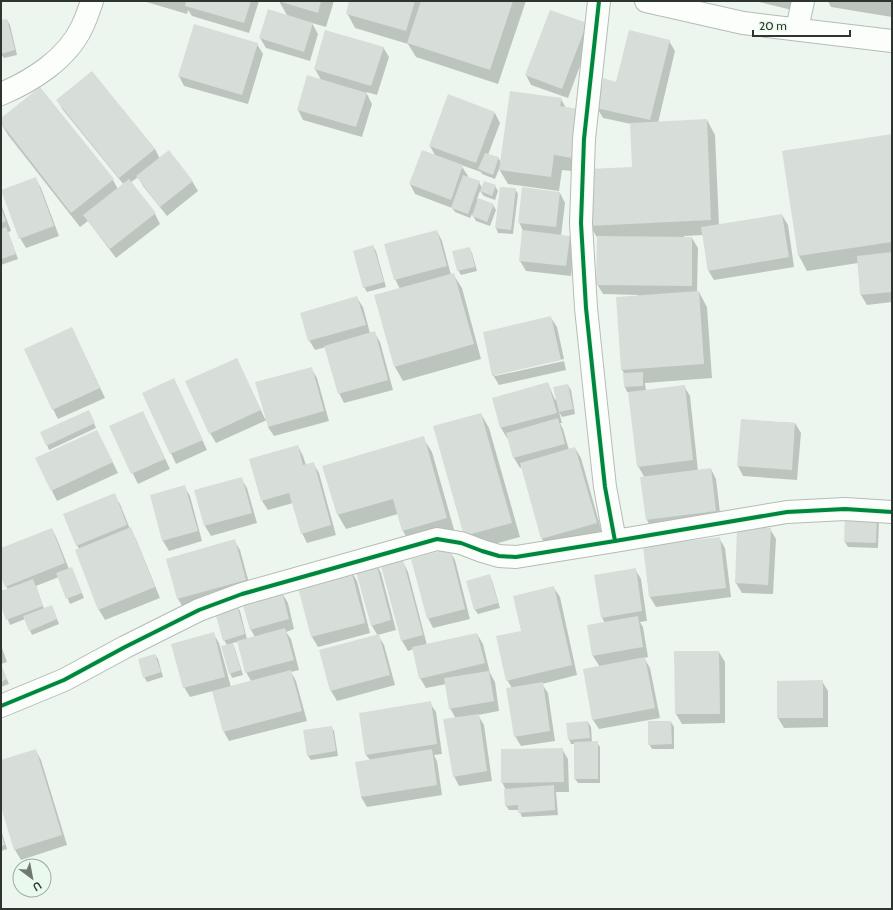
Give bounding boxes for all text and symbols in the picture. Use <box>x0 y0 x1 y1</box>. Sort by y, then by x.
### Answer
scale bar <box>753 12 850 38</box>
text: 20 m <box>759 18 787 33</box>
north arrow <box>12 858 52 898</box>
text: U <box>30 878 44 895</box>

